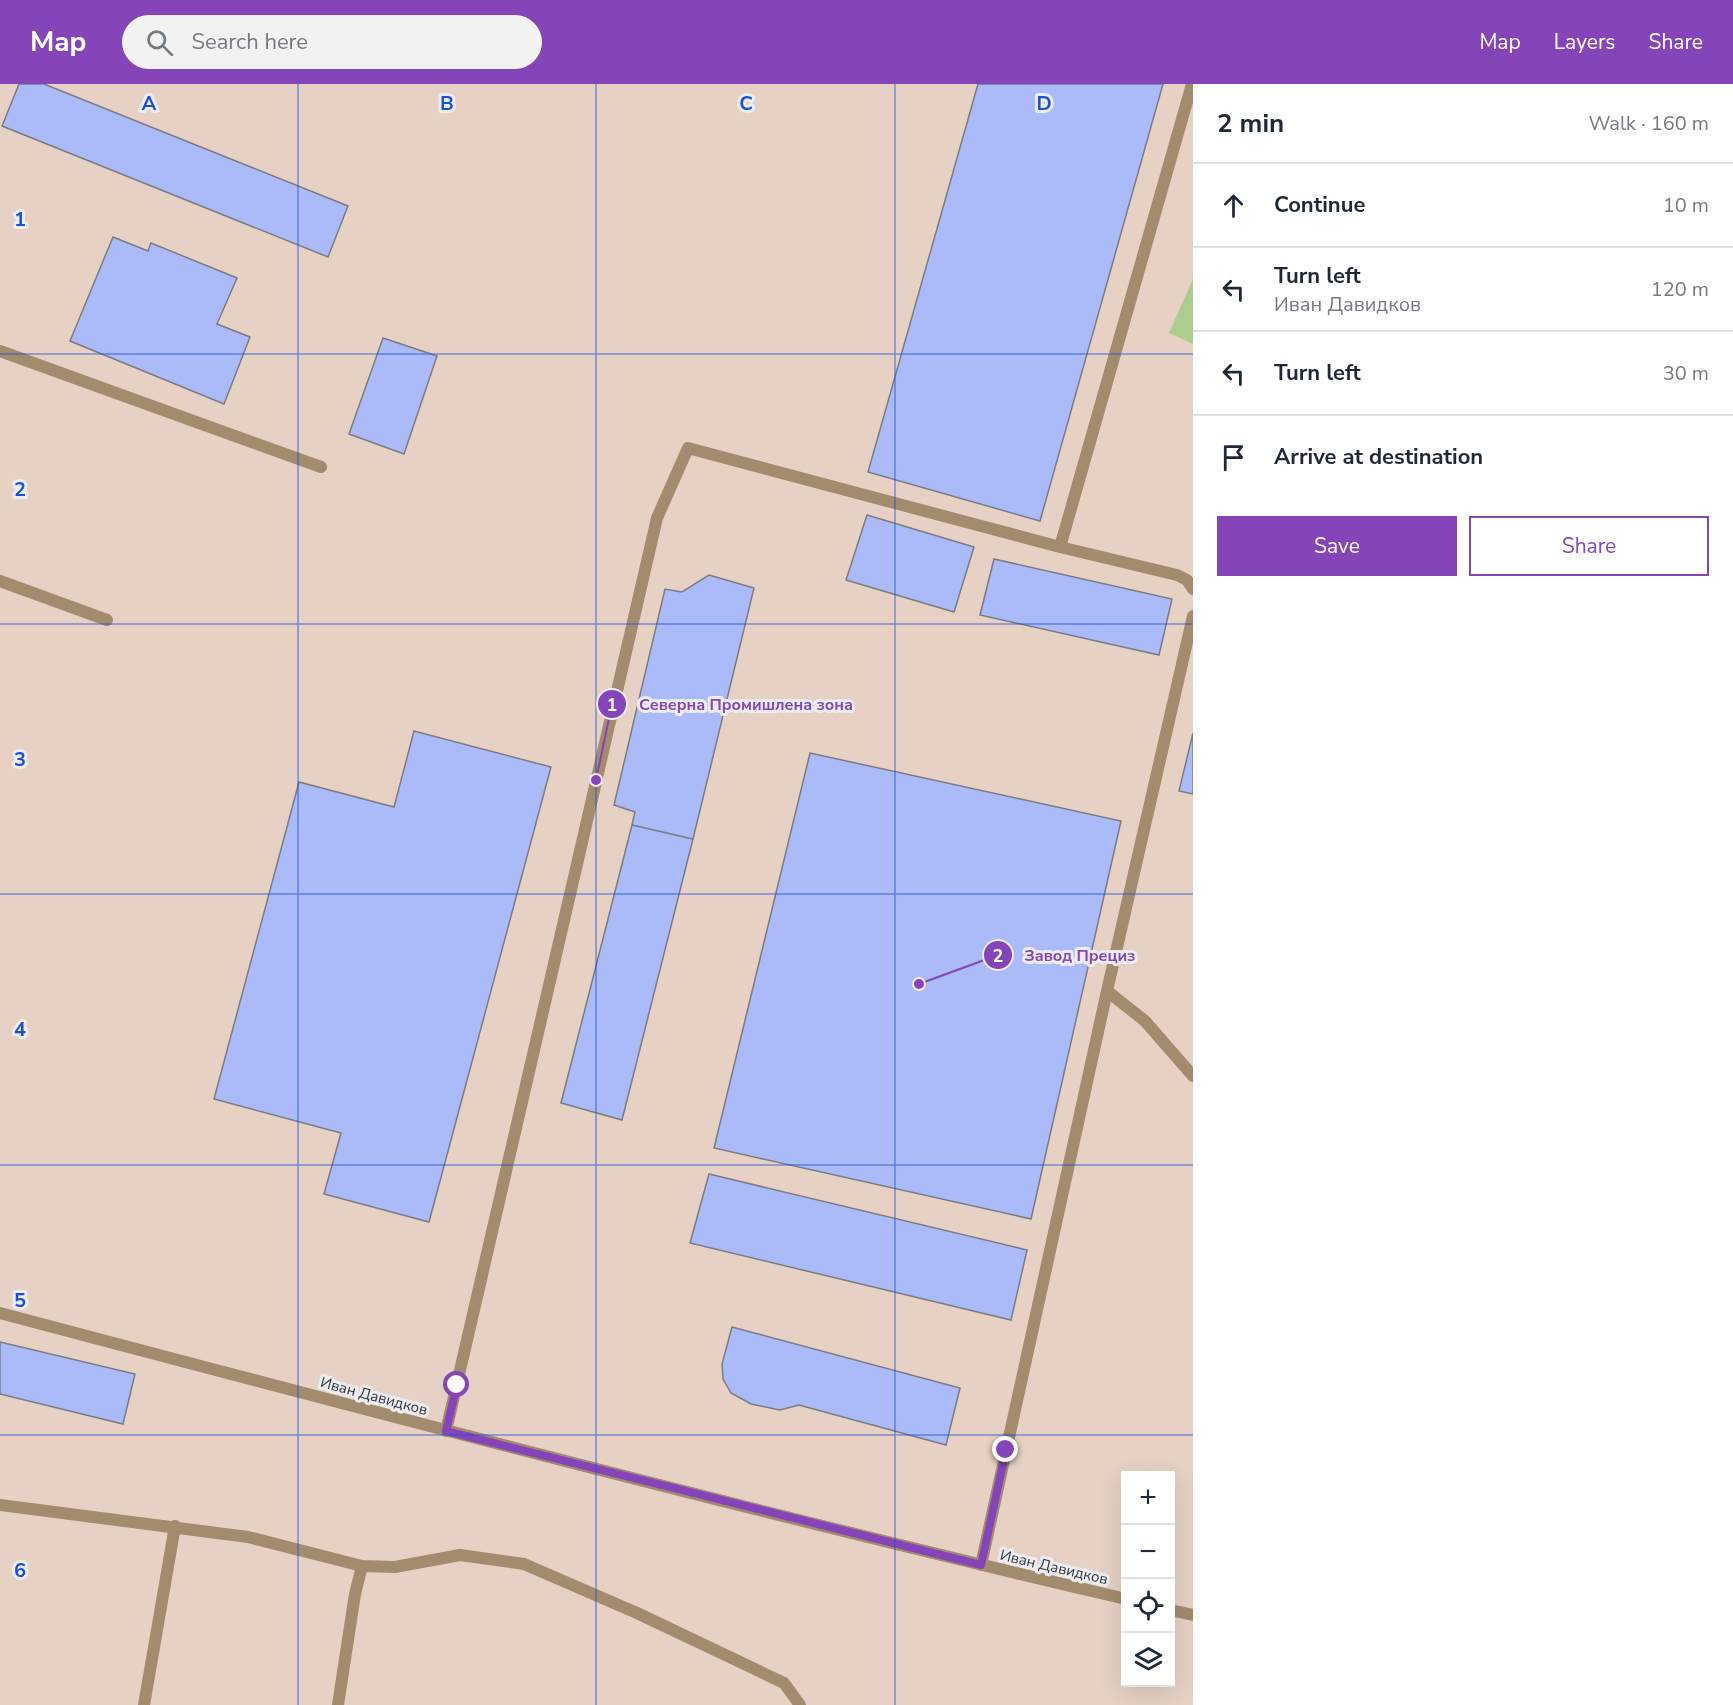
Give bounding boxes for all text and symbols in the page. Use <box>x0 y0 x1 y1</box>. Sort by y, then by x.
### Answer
search box <box>122 15 542 69</box>
text: Map <box>30 23 86 61</box>
icon: search <box>143 26 176 59</box>
text: Search here <box>191 27 308 57</box>
text: Map <box>1479 28 1521 56</box>
text: Layers <box>1554 28 1615 56</box>
text: Share <box>1648 28 1703 56</box>
text: A <box>142 90 157 117</box>
text: B <box>440 90 454 117</box>
text: C <box>739 90 753 117</box>
text: D <box>1036 90 1052 117</box>
text: 2 min <box>1217 106 1284 141</box>
text: Walk · 160 m <box>1589 110 1709 137</box>
icon: ahead <box>1217 189 1250 222</box>
text: Continue <box>1274 190 1365 220</box>
text: 10 m <box>1663 192 1709 219</box>
text: 1 <box>14 206 26 233</box>
text: Turn left <box>1274 261 1361 291</box>
icon: left <box>1217 273 1250 306</box>
text: 120 m <box>1651 276 1709 303</box>
text: Иван Давидков <box>1274 291 1421 318</box>
icon: left <box>1217 357 1250 390</box>
text: Turn left <box>1274 358 1361 388</box>
text: 30 m <box>1663 360 1709 387</box>
icon: arrive <box>1217 441 1250 474</box>
text: Arrive at destination <box>1274 442 1483 472</box>
text: 2 <box>14 476 26 503</box>
button: Save <box>1217 516 1457 576</box>
button: Share <box>1469 516 1709 576</box>
callout: Северна Промишлена зона <box>597 687 865 721</box>
text: 1 <box>607 693 617 717</box>
text: Северна Промишлена зона <box>639 694 853 716</box>
text: 3 <box>14 746 26 773</box>
callout: Завод Прециз <box>983 938 1148 972</box>
text: 2 <box>993 944 1003 968</box>
text: Завод Прециз <box>1025 945 1135 967</box>
text: 4 <box>14 1016 26 1043</box>
text: 5 <box>14 1287 26 1314</box>
route start <box>443 1371 469 1397</box>
street label: Иван Давидков <box>318 1372 430 1420</box>
route end <box>992 1436 1018 1462</box>
map controls <box>1121 1471 1175 1687</box>
button: + <box>1121 1471 1175 1525</box>
button: − <box>1121 1525 1175 1579</box>
street label: Иван Давидков <box>998 1545 1110 1589</box>
text: 6 <box>14 1557 26 1584</box>
button: locate <box>1121 1579 1175 1633</box>
button: layers <box>1121 1633 1175 1687</box>

